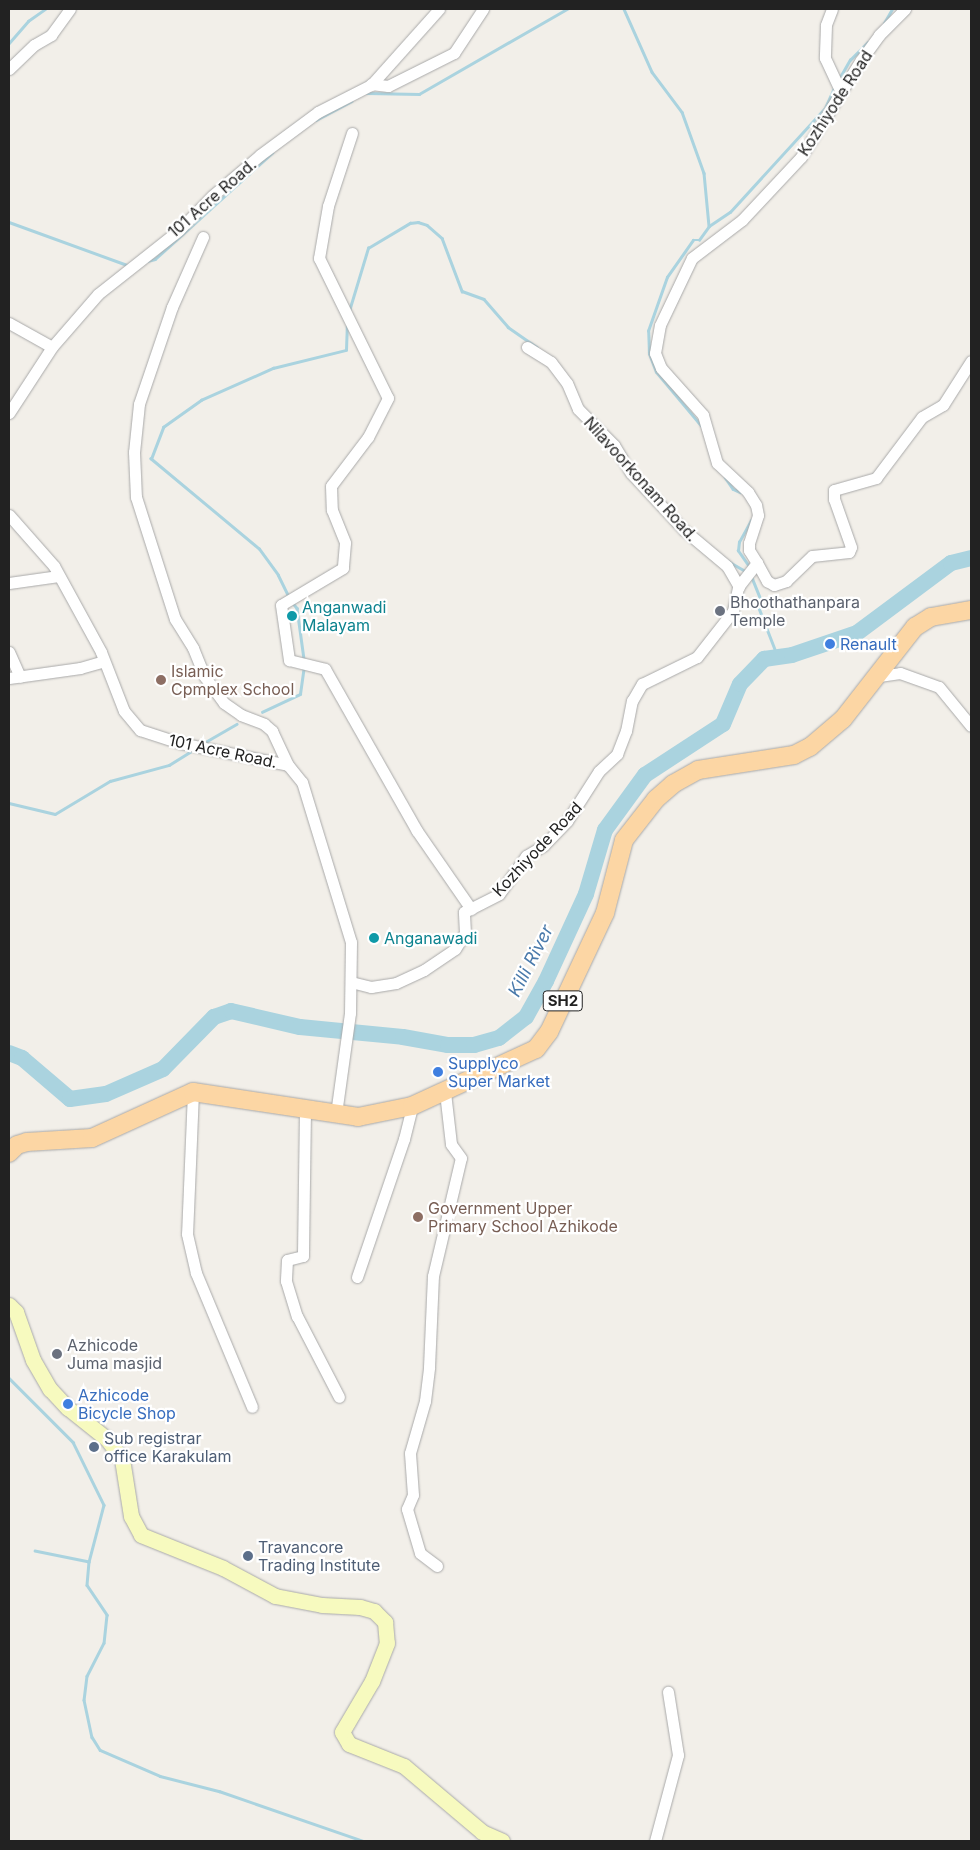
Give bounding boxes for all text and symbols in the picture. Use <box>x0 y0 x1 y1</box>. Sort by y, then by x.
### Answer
street label: Kozhiyode Road <box>794 47 876 159</box>
street label: 101 Acre Road. <box>164 154 260 242</box>
street label: Nilavoorkonam Road. <box>580 413 702 545</box>
place label: Bhoothathanpara Temple <box>730 592 860 630</box>
place label: Anganwadi Malayam <box>302 597 386 635</box>
marker: Bhoothathanpara Temple <box>714 605 726 617</box>
marker: Anganwadi Malayam <box>286 610 298 622</box>
place label: Renault <box>840 634 897 654</box>
marker: Renault <box>824 638 836 650</box>
place label: Islamic Cpmplex School <box>171 661 294 699</box>
marker: Islamic Cpmplex School <box>155 674 167 686</box>
street label: 101 Acre Road. <box>167 730 279 772</box>
street label: Kozhiyode Road <box>488 798 586 900</box>
water label: Killi River <box>504 921 558 1001</box>
place label: Anganawadi <box>384 928 477 948</box>
marker: Anganawadi <box>368 932 380 944</box>
road number: SH2 <box>542 988 584 1014</box>
place label: Supplyco Super Market <box>448 1053 550 1091</box>
marker: Supplyco Super Market <box>432 1066 444 1078</box>
place label: Government Upper Primary School Azhikode <box>428 1198 618 1236</box>
marker: Government Upper Primary School Azhikode <box>412 1211 424 1223</box>
place label: Azhicode Juma masjid <box>67 1335 162 1373</box>
marker: Azhicode Juma masjid <box>51 1348 63 1360</box>
place label: Azhicode Bicycle Shop <box>78 1385 176 1423</box>
marker: Azhicode Bicycle Shop <box>62 1398 74 1410</box>
place label: Sub registrar office Karakulam <box>104 1428 232 1466</box>
marker: Sub registrar office Karakulam <box>88 1441 100 1453</box>
place label: Travancore Trading Institute <box>258 1537 380 1575</box>
marker: Travancore Trading Institute <box>242 1550 254 1562</box>

